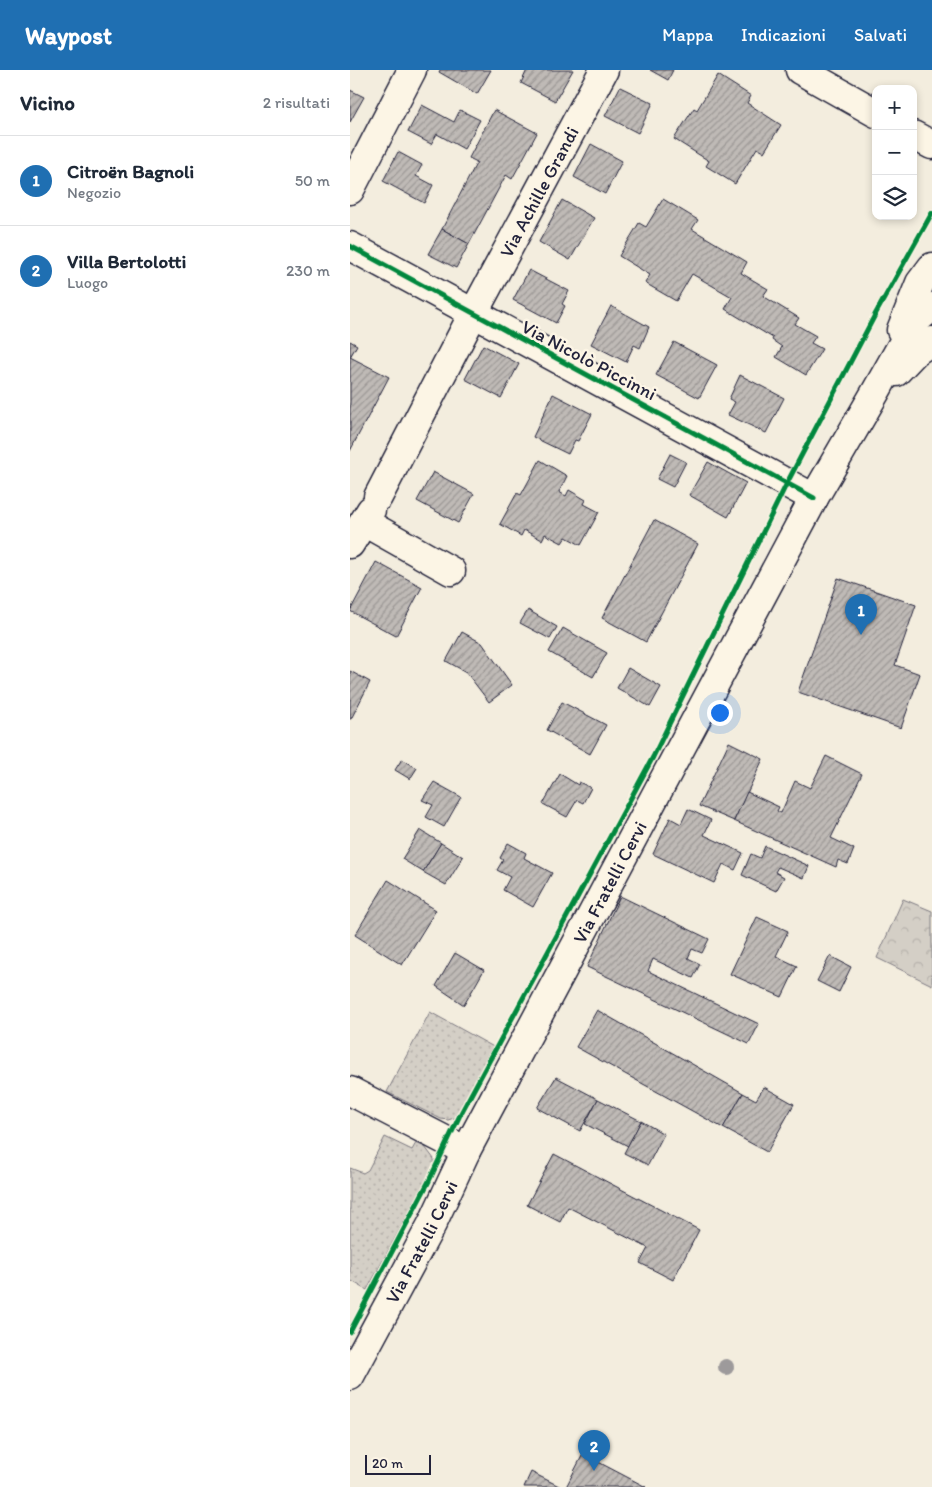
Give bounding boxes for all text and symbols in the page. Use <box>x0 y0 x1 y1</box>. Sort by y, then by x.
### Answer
text: Waypost <box>25 21 112 50</box>
text: Mappa <box>662 24 713 46</box>
text: Indicazioni <box>741 24 826 46</box>
text: Salvati <box>854 24 907 46</box>
map controls <box>872 85 917 220</box>
button: + <box>872 85 917 130</box>
text: Vicino <box>20 90 75 115</box>
text: 2 risultati <box>263 93 330 112</box>
street label: Via Achille Grandi <box>494 122 583 261</box>
button: − <box>872 130 917 175</box>
text: Citroën Bagnoli <box>67 160 194 183</box>
text: 1 <box>32 171 40 190</box>
text: 50 m <box>295 171 330 190</box>
button: layers <box>872 175 917 220</box>
text: Negozio <box>67 183 121 202</box>
text: Villa Bertolotti <box>67 250 186 273</box>
text: 2 <box>32 261 40 280</box>
text: 230 m <box>286 261 330 280</box>
text: Luogo <box>67 273 108 292</box>
street label: Via Nicolò Piccinni <box>518 315 660 405</box>
pin: 1 <box>845 594 877 635</box>
your location <box>707 700 733 726</box>
street label: Via Fratelli Cervi <box>567 817 651 947</box>
street label: Via Fratelli Cervi <box>380 1177 462 1307</box>
pin: 2 <box>578 1430 610 1471</box>
scale bar <box>365 1452 431 1475</box>
text: 20 m <box>372 1455 403 1472</box>

